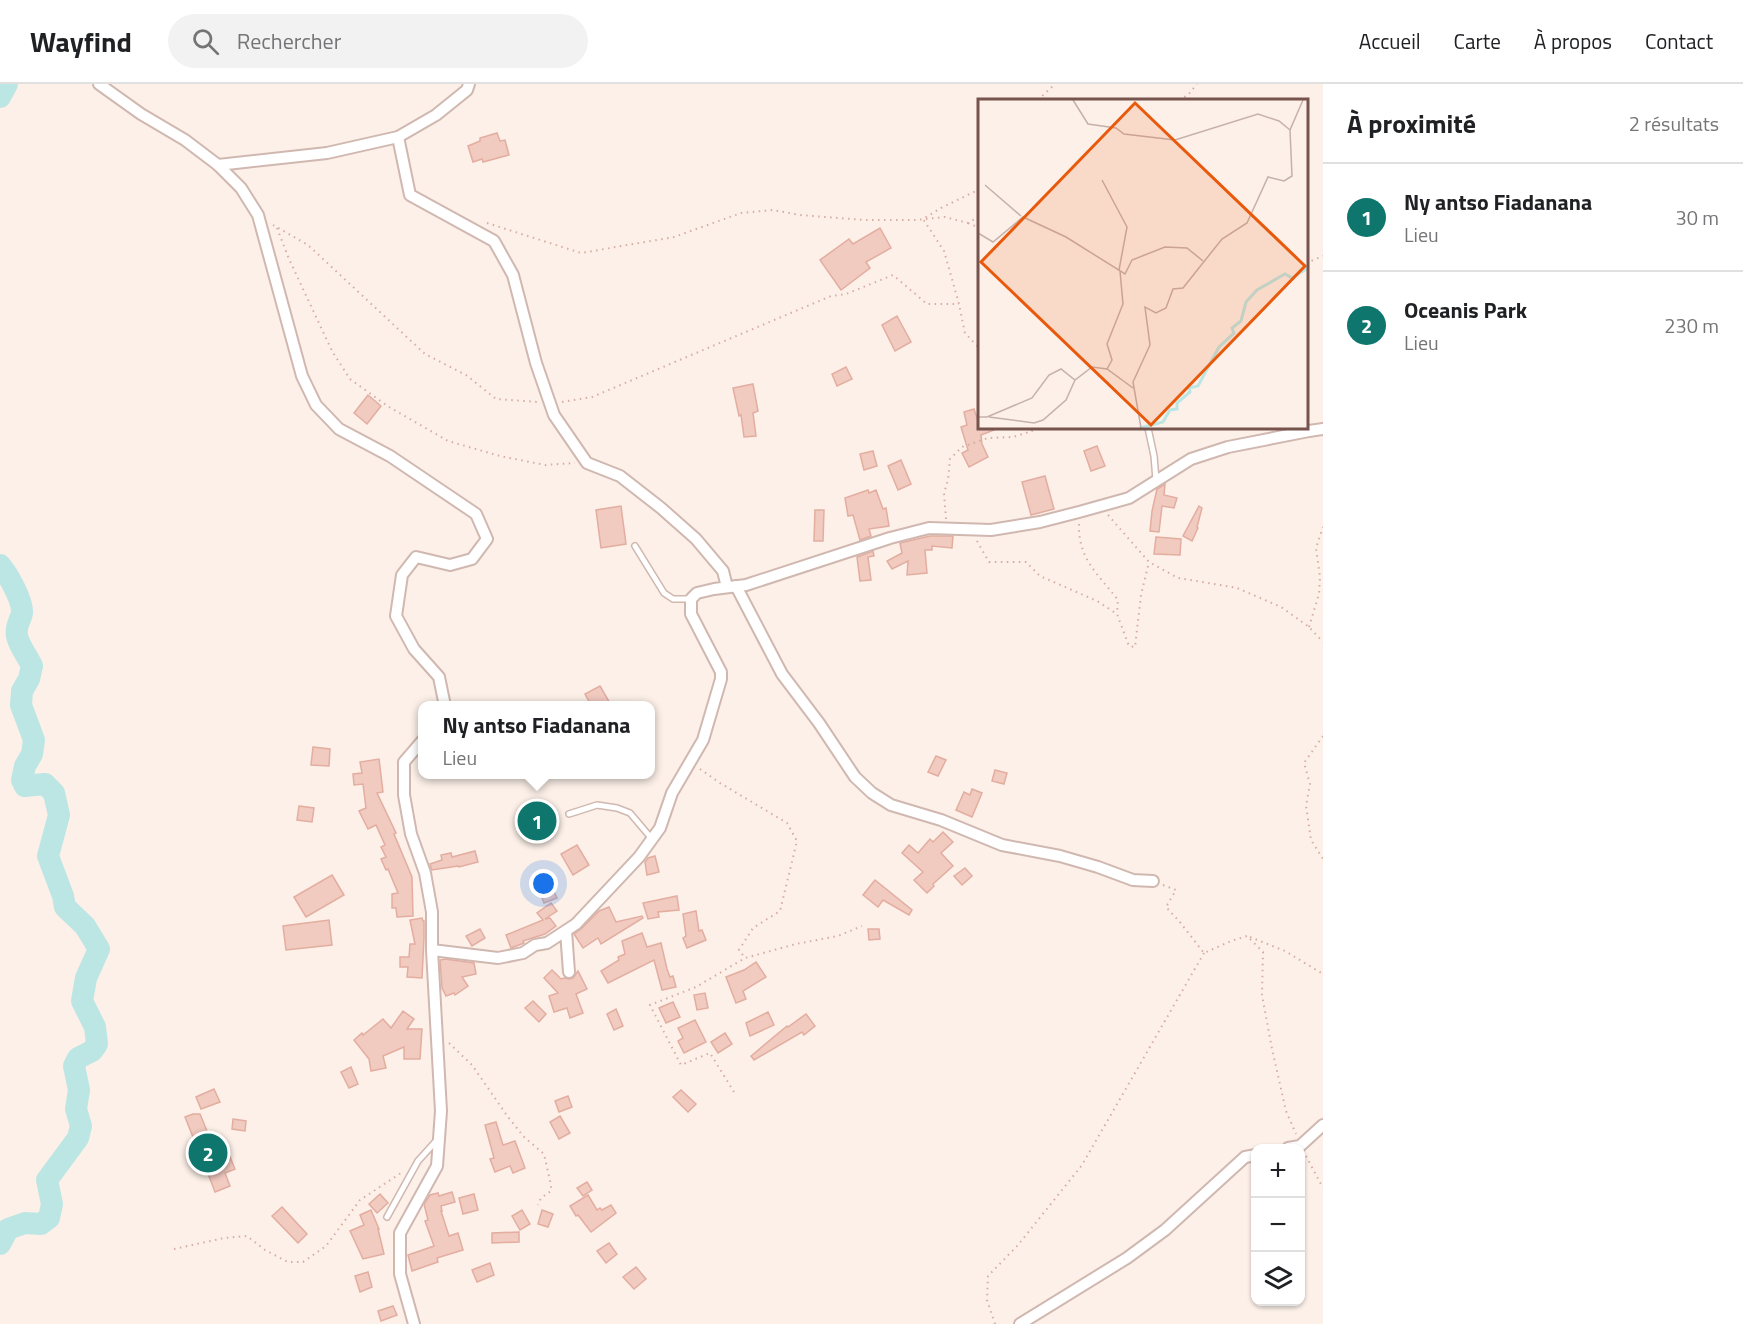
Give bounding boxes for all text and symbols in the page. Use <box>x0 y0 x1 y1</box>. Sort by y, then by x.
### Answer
search box <box>168 14 588 68</box>
text: Wayfind <box>30 20 132 63</box>
text: Rechercher <box>237 24 341 58</box>
icon: search <box>189 25 222 58</box>
text: Accueil <box>1359 25 1421 57</box>
text: Carte <box>1454 25 1501 57</box>
text: À propos <box>1534 25 1612 57</box>
text: Contact <box>1645 25 1713 57</box>
inset map <box>978 99 1308 429</box>
text: À proximité <box>1347 104 1476 143</box>
text: 2 résultats <box>1629 108 1719 139</box>
text: Ny antso Fiadanana <box>1404 185 1592 219</box>
text: 1 <box>1361 202 1372 233</box>
text: 30 m <box>1675 202 1719 233</box>
text: Lieu <box>1404 219 1439 250</box>
text: Oceanis Park <box>1404 293 1527 327</box>
text: 2 <box>1361 310 1372 341</box>
text: 230 m <box>1664 310 1719 341</box>
text: Lieu <box>1404 327 1439 358</box>
popup <box>418 701 655 779</box>
text: Ny antso Fiadanana <box>442 708 631 742</box>
text: Lieu <box>442 742 477 773</box>
pin: 1 <box>518 798 556 844</box>
your location <box>529 869 558 898</box>
pin: 2 <box>188 1130 228 1176</box>
map controls <box>1251 1144 1305 1306</box>
button: + <box>1251 1144 1305 1198</box>
button: − <box>1251 1198 1305 1252</box>
button: layers <box>1251 1252 1305 1306</box>

